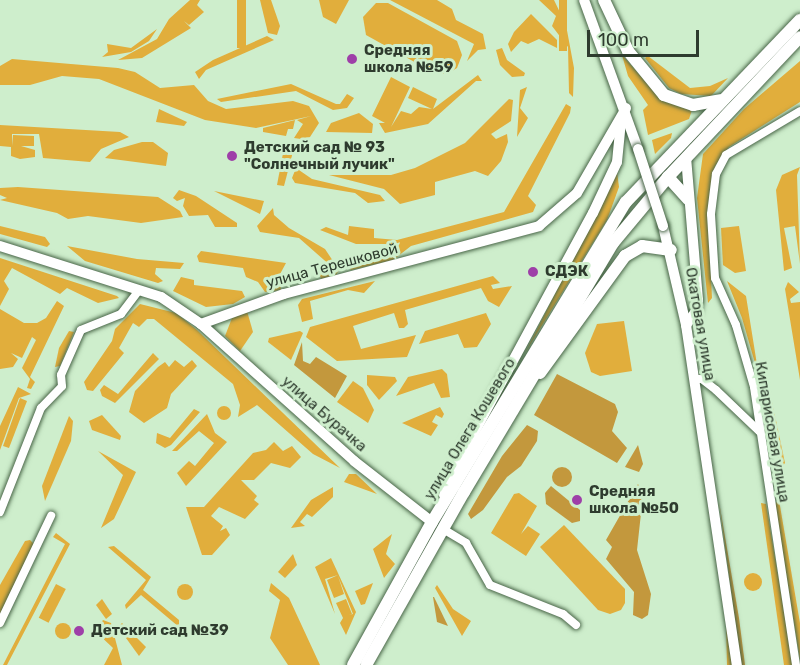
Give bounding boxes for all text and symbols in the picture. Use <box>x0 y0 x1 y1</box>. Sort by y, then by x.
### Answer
scale bar <box>590 18 702 56</box>
text: 100 m <box>598 29 649 51</box>
place label: Средняя школа №59 <box>364 41 453 76</box>
marker: Средняя школа №59 <box>345 52 359 66</box>
place label: Детский сад № 93 "Солнечный лучик" <box>244 138 395 173</box>
marker: Детский сад № 93 "Солнечный лучик" <box>225 149 239 163</box>
street label: улица Терешковой <box>264 240 400 292</box>
place label: СДЭК <box>545 263 588 281</box>
marker: СДЭК <box>526 265 540 279</box>
street label: Окатовая улица <box>681 266 719 382</box>
street label: улица Олега Кошевого <box>421 355 519 503</box>
street label: Кипарисовая улица <box>751 360 793 504</box>
street label: улица Бурачка <box>278 372 370 456</box>
place label: Средняя школа №50 <box>589 482 679 517</box>
marker: Средняя школа №50 <box>570 493 584 507</box>
place label: Детский сад №39 <box>91 622 229 640</box>
marker: Детский сад №39 <box>72 624 86 638</box>

